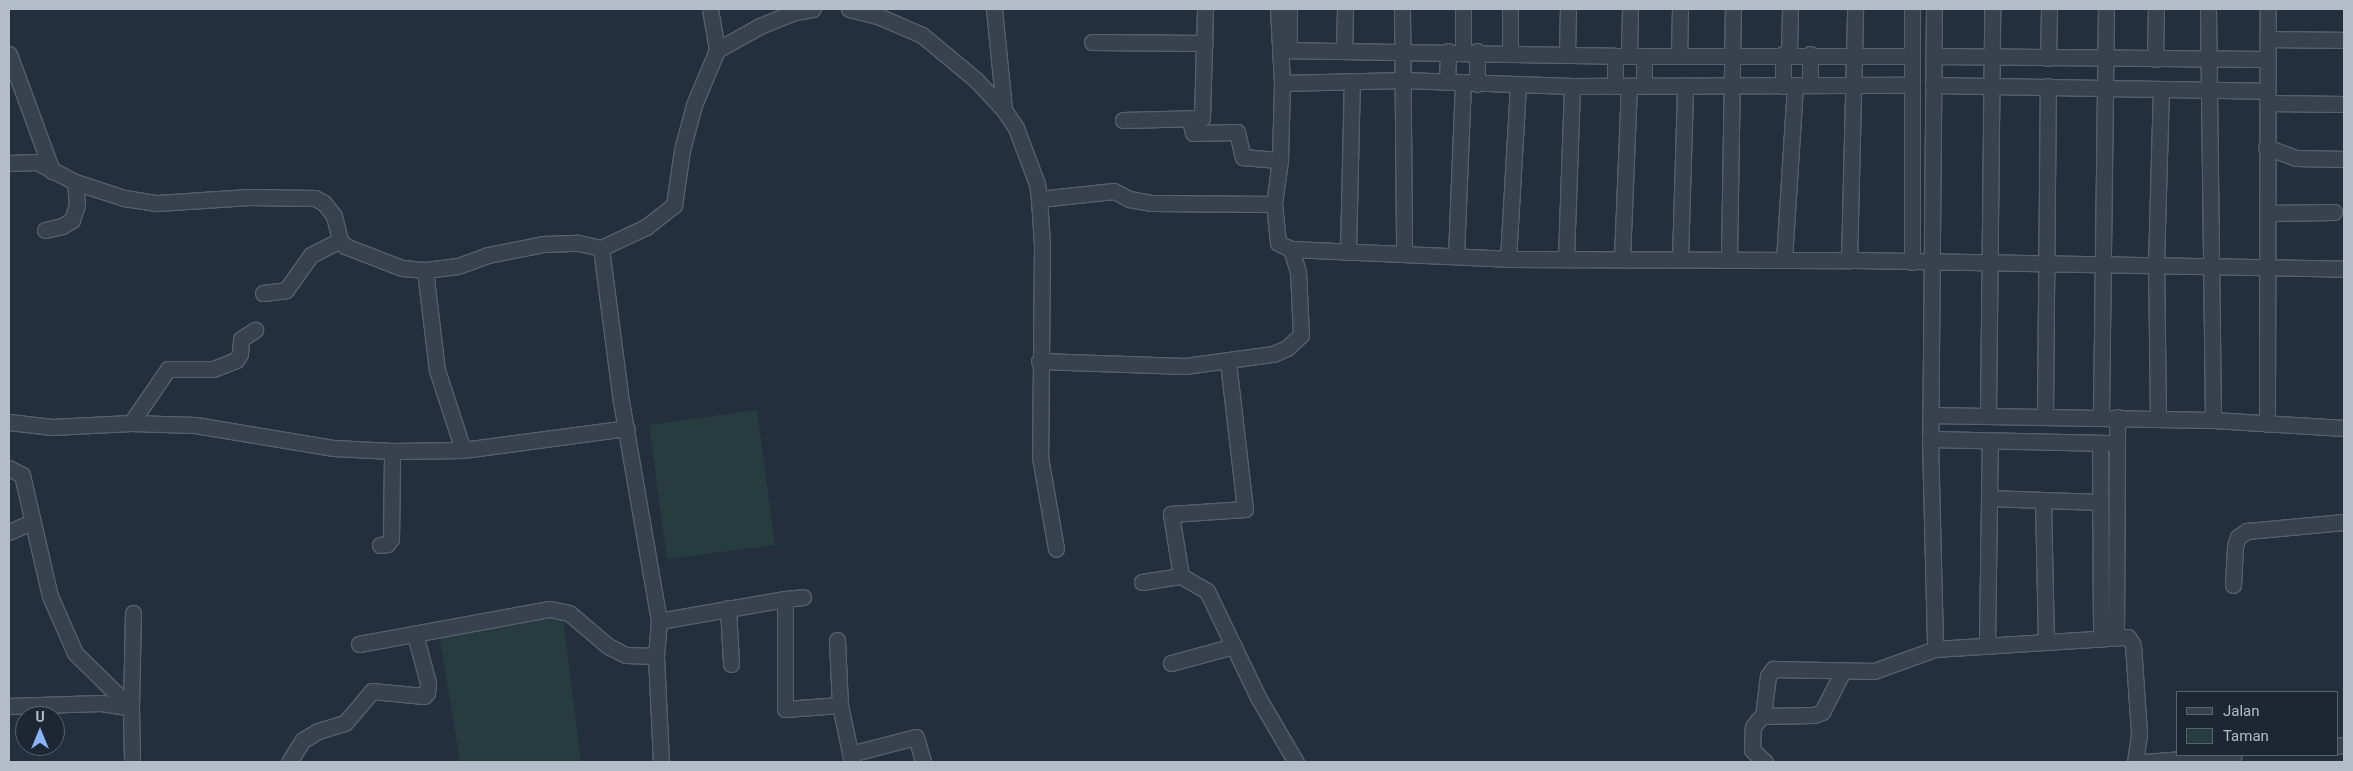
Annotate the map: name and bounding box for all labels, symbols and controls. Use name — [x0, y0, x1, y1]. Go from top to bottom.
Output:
legend — [2176, 691, 2338, 756]
text: Jalan — [2223, 702, 2260, 720]
north arrow — [15, 706, 65, 756]
text: U — [35, 709, 45, 725]
text: Taman — [2223, 727, 2269, 745]

